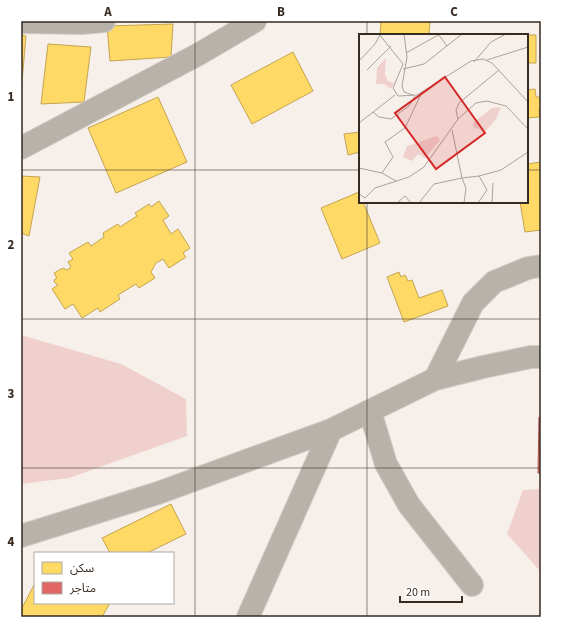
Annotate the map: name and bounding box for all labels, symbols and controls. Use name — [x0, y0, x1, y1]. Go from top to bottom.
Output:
text: A — [103, 3, 112, 21]
text: B — [277, 3, 285, 21]
text: C — [450, 3, 458, 21]
inset map — [359, 34, 528, 203]
text: 1 — [8, 88, 15, 106]
text: 2 — [8, 236, 15, 254]
text: 3 — [8, 385, 15, 403]
text: 4 — [8, 533, 15, 551]
legend — [34, 552, 174, 604]
text: سكن — [70, 560, 94, 577]
scale bar — [400, 578, 462, 604]
text: متاجر — [69, 580, 96, 597]
text: 20 m — [406, 584, 430, 601]

